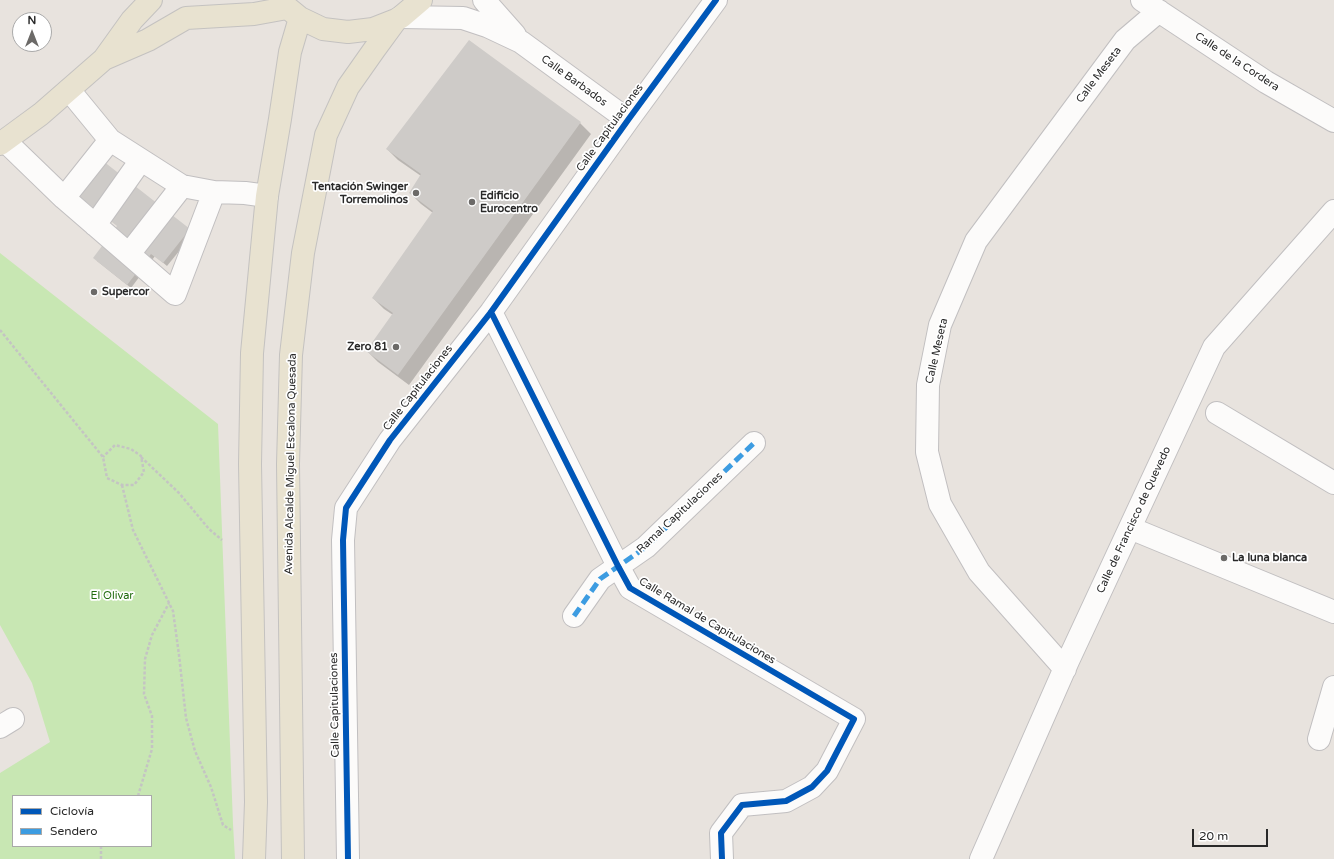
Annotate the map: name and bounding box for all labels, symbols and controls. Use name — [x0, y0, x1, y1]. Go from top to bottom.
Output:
north arrow — [12, 12, 52, 52]
text: N — [28, 14, 36, 27]
street label: Calle de la Cordera — [1192, 30, 1282, 94]
street label: Calle Meseta — [1074, 44, 1124, 106]
street label: Calle Barbados — [538, 53, 610, 109]
street label: Calle Capitulaciones — [574, 82, 646, 174]
place label: Tentación Swinger Torremolinos — [312, 180, 408, 206]
marker: Tentación Swinger Torremolinos — [411, 188, 421, 198]
place label: Edificio Eurocentro — [480, 189, 538, 215]
marker: Edificio Eurocentro — [467, 197, 477, 207]
place label: Supercor — [102, 285, 149, 299]
marker: Supercor — [89, 287, 99, 297]
street label: Calle Meseta — [923, 317, 951, 385]
place label: Zero 81 — [347, 340, 388, 354]
street label: Calle Capitulaciones — [380, 342, 456, 434]
marker: Zero 81 — [391, 342, 401, 352]
street label: Avenida Alcalde Miguel Escalona Quesada — [282, 353, 300, 575]
street label: Calle de Francisco de Quevedo — [1094, 444, 1174, 596]
street label: Ramal Capitulaciones — [634, 470, 726, 556]
place label: La luna blanca — [1232, 551, 1307, 565]
marker: La luna blanca — [1219, 553, 1229, 563]
street label: Calle Ramal de Capitulaciones — [636, 575, 778, 667]
park label: El Olivar — [90, 589, 134, 603]
street label: Calle Capitulaciones — [327, 652, 343, 758]
legend — [12, 795, 152, 847]
text: Ciclovía — [50, 804, 94, 818]
scale bar — [1194, 821, 1270, 847]
text: Sendero — [50, 824, 98, 838]
text: 20 m — [1199, 829, 1228, 843]

